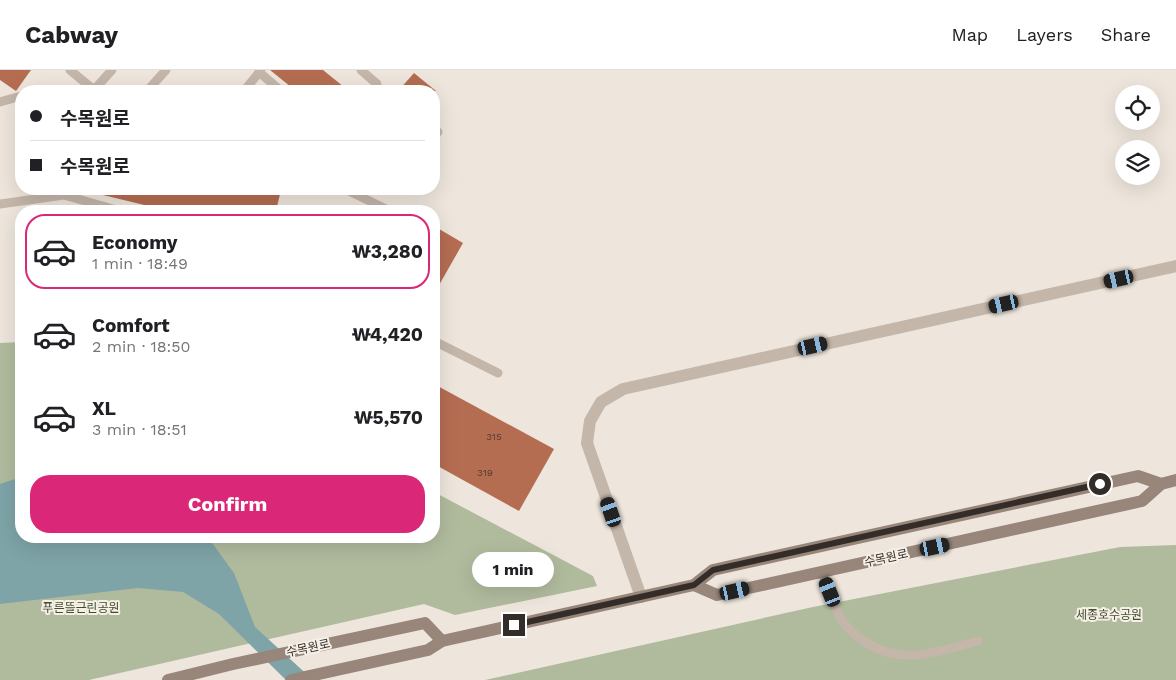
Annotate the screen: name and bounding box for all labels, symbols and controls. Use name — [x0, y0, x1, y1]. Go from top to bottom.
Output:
text: Cabway — [25, 21, 118, 49]
text: Map — [951, 24, 988, 45]
text: Layers — [1016, 24, 1073, 45]
text: Share — [1101, 24, 1151, 45]
map controls — [1115, 85, 1160, 185]
button: locate — [1115, 85, 1160, 130]
text: 수목원로 — [60, 107, 130, 130]
button: layers — [1115, 140, 1160, 185]
text: 수목원로 — [60, 155, 130, 178]
icon: car — [32, 229, 77, 274]
text: Economy — [92, 231, 177, 254]
text: ₩3,280 — [352, 240, 423, 263]
text: 1 min · 18:49 — [92, 254, 188, 273]
car — [1102, 268, 1135, 290]
car — [987, 293, 1020, 315]
icon: car — [32, 312, 77, 357]
text: Comfort — [92, 314, 170, 337]
text: ₩4,420 — [352, 323, 423, 346]
car — [796, 335, 829, 357]
text: 2 min · 18:50 — [92, 337, 191, 356]
icon: car — [32, 395, 77, 440]
text: XL — [92, 397, 116, 420]
text: ₩5,570 — [354, 406, 423, 429]
text: 3 min · 18:51 — [92, 420, 187, 439]
house number: 315 — [486, 431, 502, 442]
house number: 319 — [477, 467, 493, 478]
route start — [1089, 473, 1111, 495]
button: Confirm — [30, 475, 425, 533]
car — [599, 495, 622, 529]
car — [918, 537, 951, 557]
street label: 수목원로 — [863, 547, 909, 569]
callout: 1 min — [473, 552, 555, 588]
text: 1 min — [492, 560, 534, 579]
car — [817, 575, 842, 609]
car — [718, 580, 751, 602]
park label: 푸른뜰근린공원 — [42, 601, 120, 615]
park label: 세종호수공원 — [1076, 608, 1142, 622]
route end — [503, 614, 525, 636]
street label: 수목원로 — [285, 637, 331, 659]

